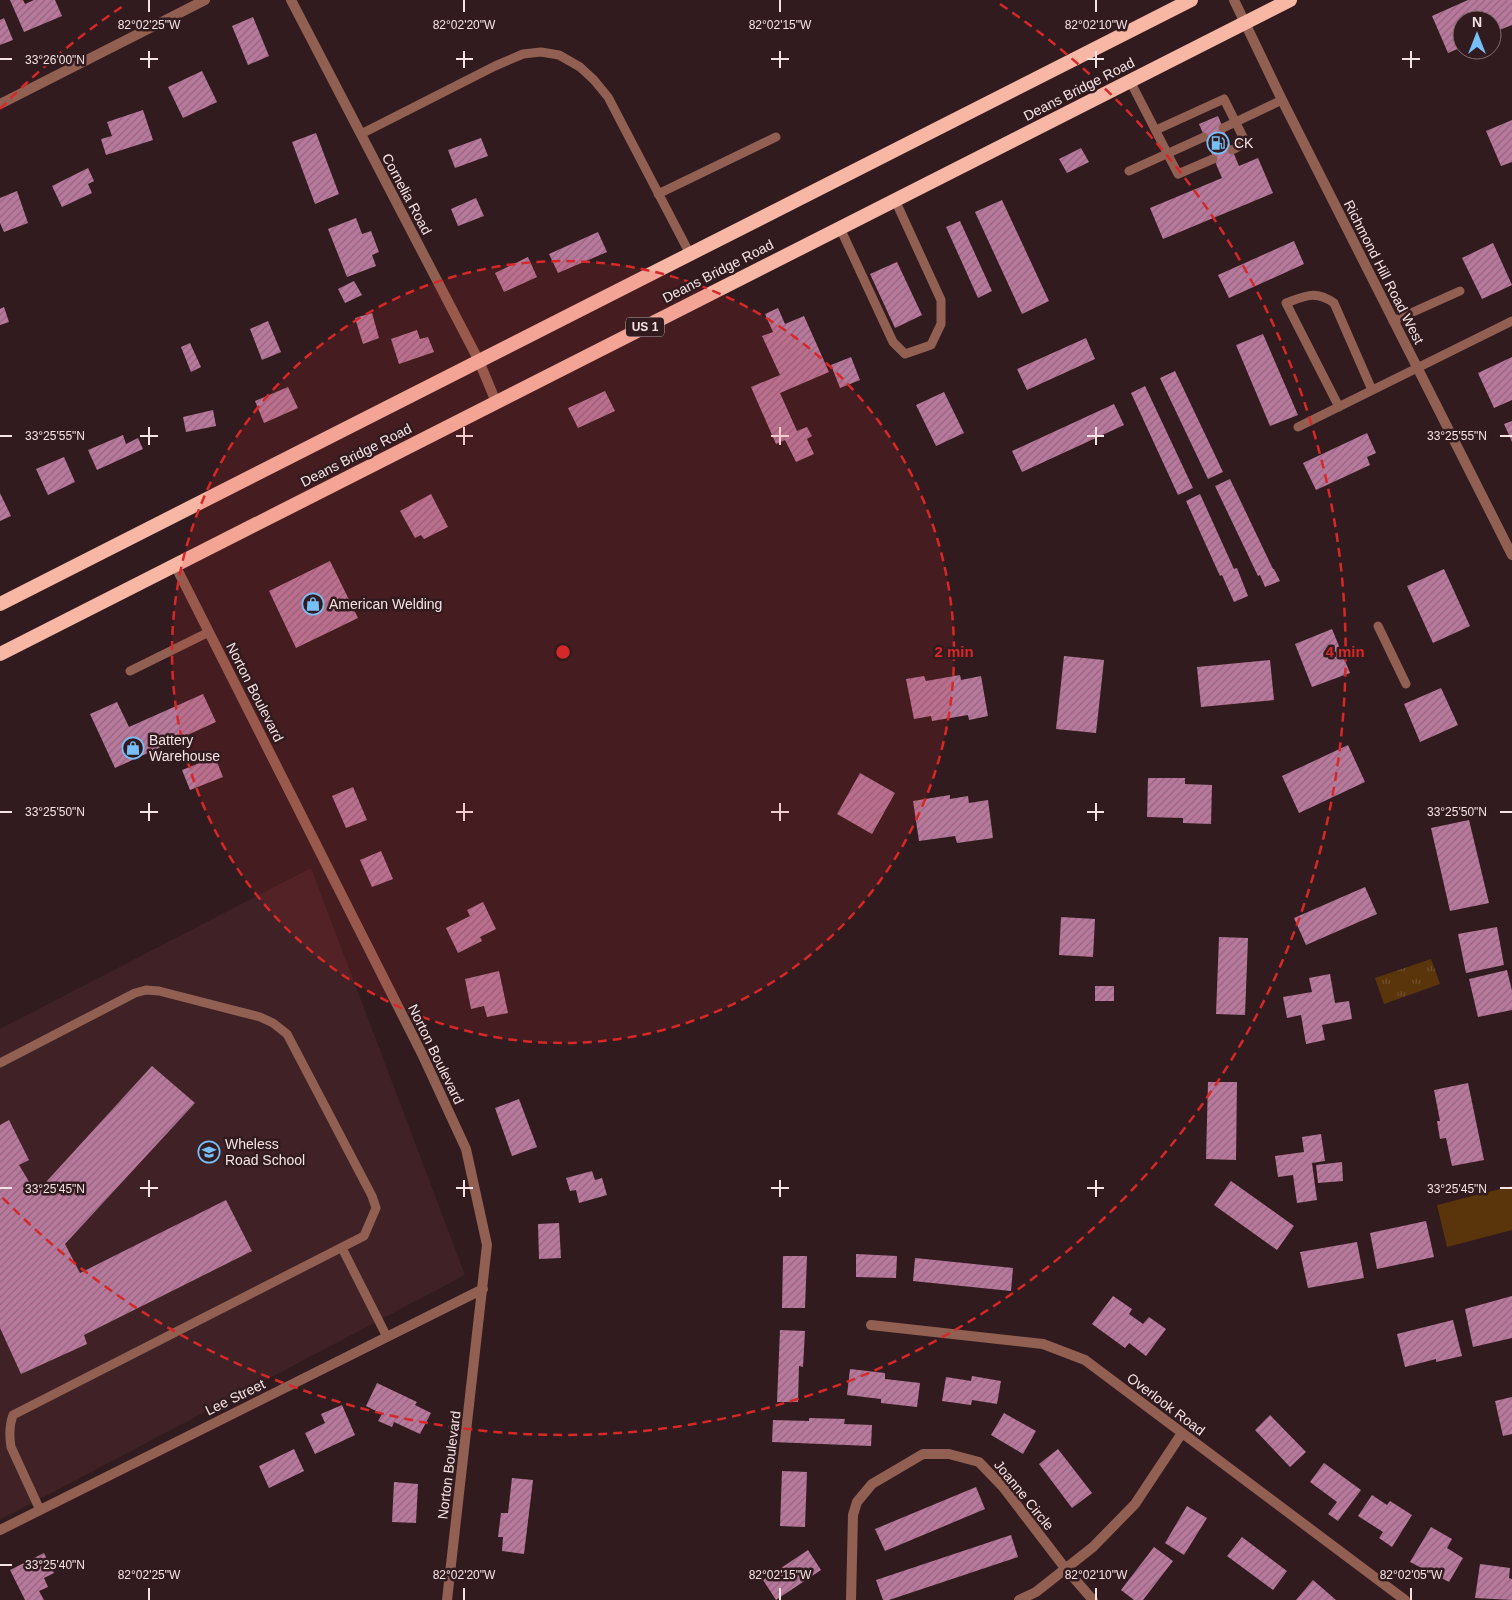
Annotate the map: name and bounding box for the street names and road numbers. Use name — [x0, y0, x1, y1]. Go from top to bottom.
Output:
street label: Deans Bridge Road — [1021, 54, 1137, 124]
street label: Cornelia Road — [379, 151, 435, 237]
street label: Richmond Hill Road West — [1341, 197, 1427, 347]
street label: Deans Bridge Road — [660, 236, 776, 306]
road number: US 1 — [626, 318, 664, 337]
street label: Deans Bridge Road — [298, 420, 414, 490]
street label: Norton Boulevard — [223, 640, 287, 744]
street label: Norton Boulevard — [405, 1002, 467, 1106]
street label: Overlook Road — [1124, 1370, 1208, 1438]
street label: Lee Street — [202, 1376, 268, 1418]
street label: Norton Boulevard — [434, 1410, 464, 1520]
street label: Joanne Circle — [991, 1457, 1057, 1533]

